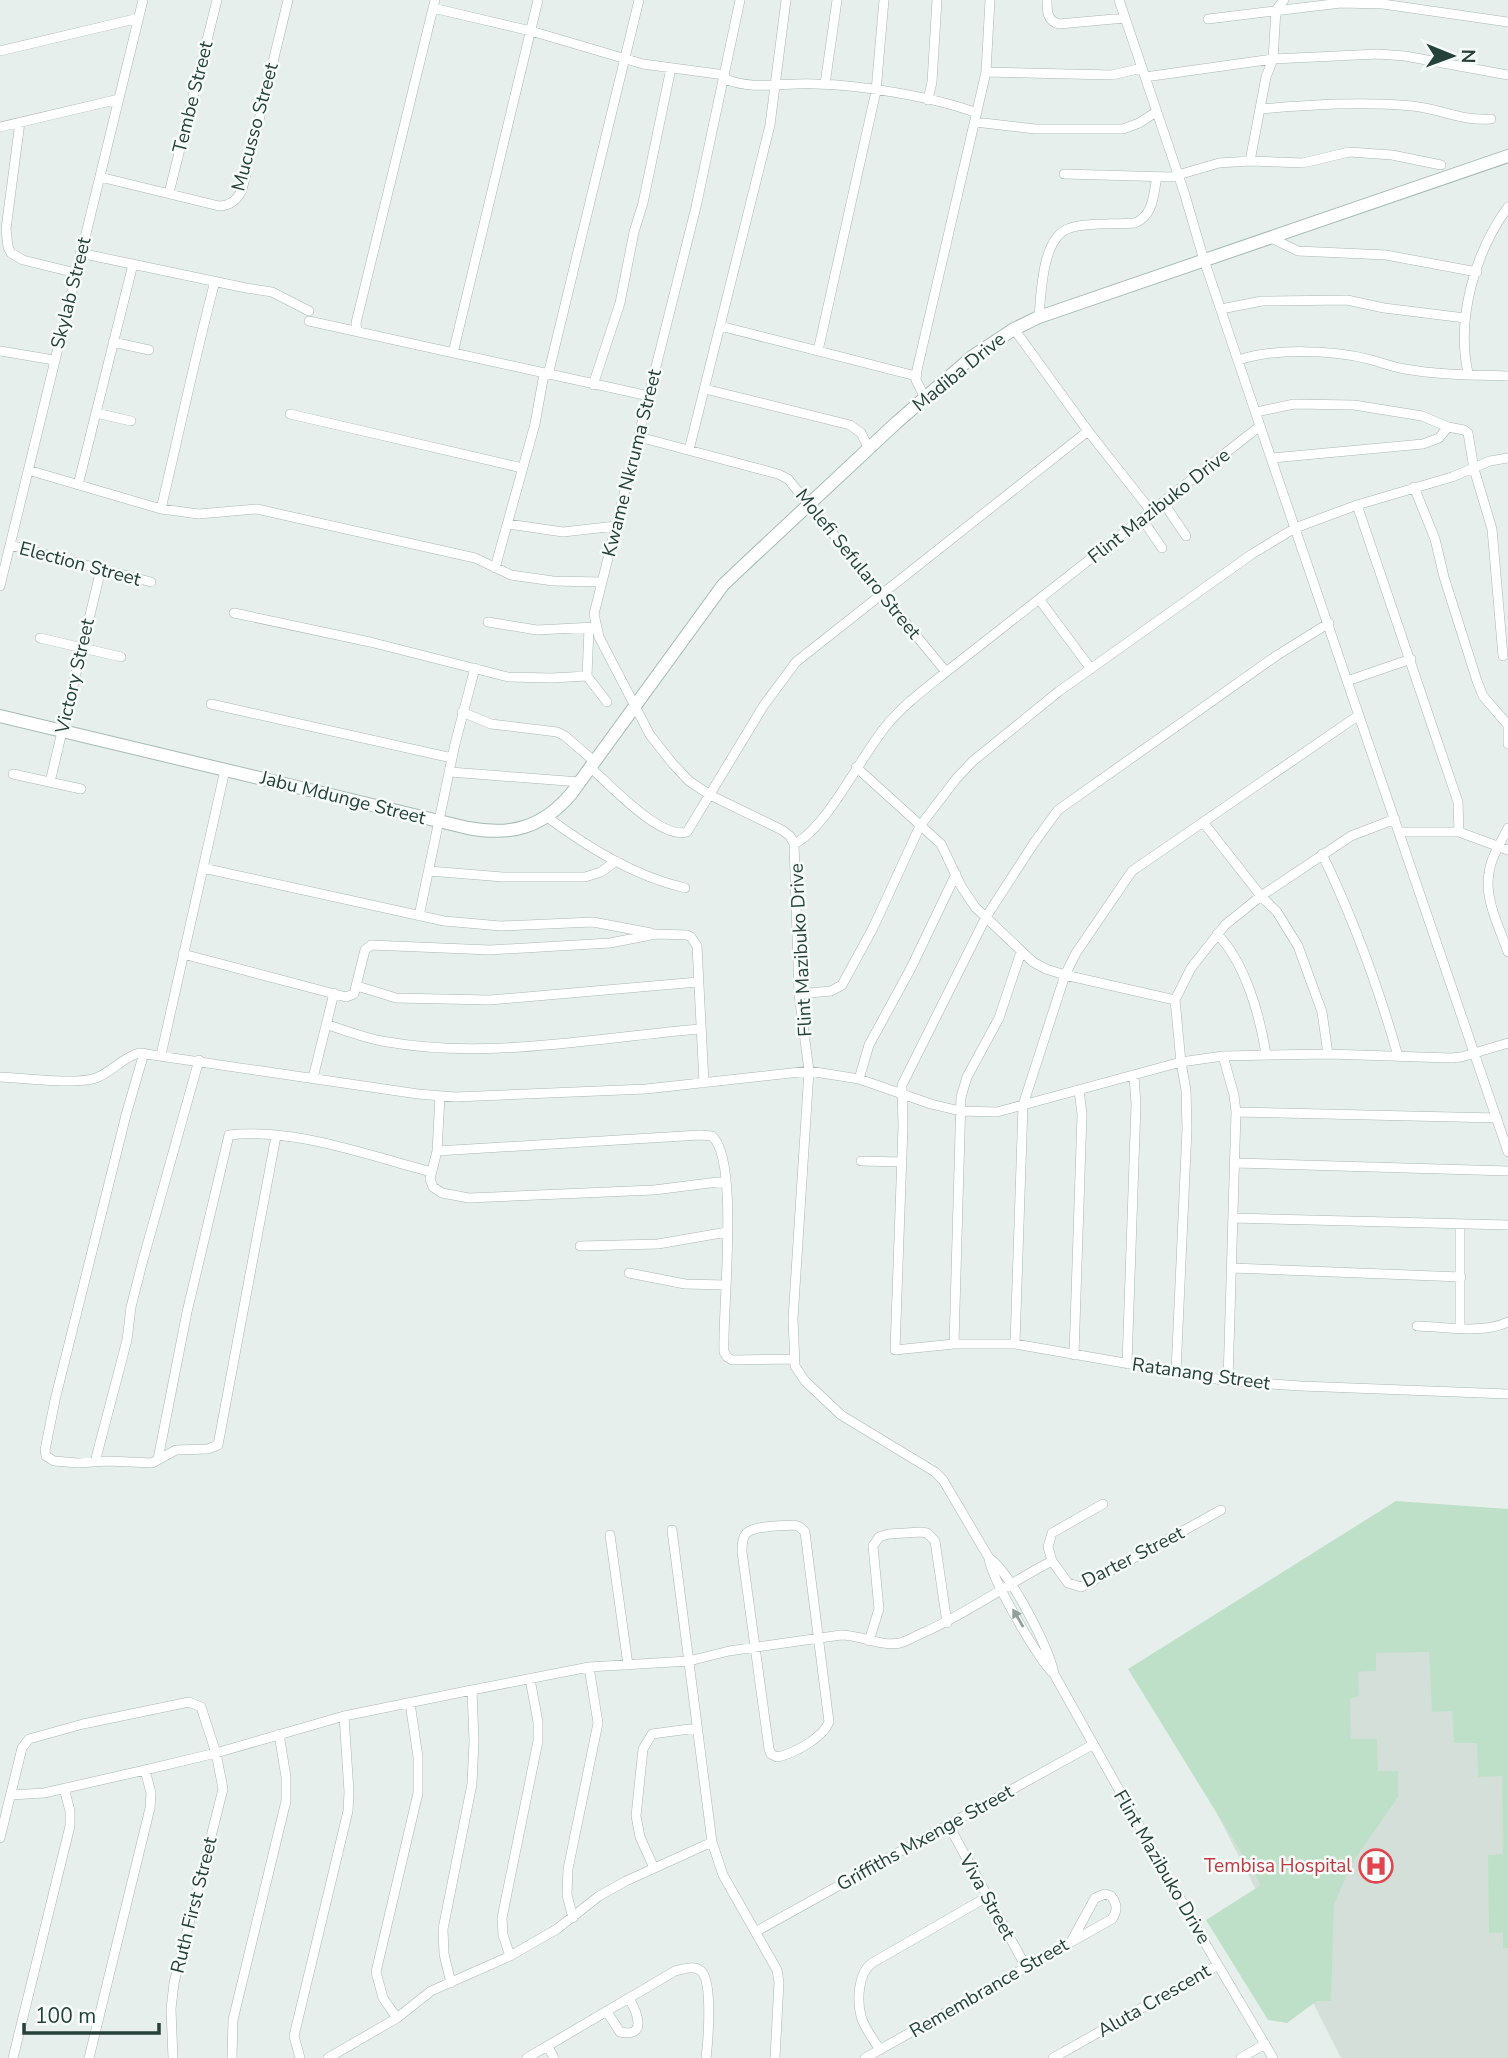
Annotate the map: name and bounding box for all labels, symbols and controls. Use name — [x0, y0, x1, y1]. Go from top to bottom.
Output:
north arrow — [1417, 21, 1487, 91]
street label: Tembe Street — [167, 38, 220, 156]
text: N — [1455, 49, 1481, 64]
street label: Mucusso Street — [225, 60, 285, 194]
street label: Skylab Street — [45, 234, 98, 352]
street label: Madiba Drive — [907, 326, 1011, 418]
street label: Kwame Nkruma Street — [596, 366, 668, 560]
street label: Flint Mazibuko Drive — [1083, 442, 1235, 570]
street label: Molefi Sefularo Street — [789, 483, 927, 645]
street label: Election Street — [16, 535, 144, 593]
street label: Victory Street — [49, 616, 101, 737]
street label: Jabu Mdunge Street — [257, 765, 429, 831]
street label: Flint Mazibuko Drive — [783, 863, 819, 1037]
street label: Ratanang Street — [1130, 1351, 1272, 1397]
street label: Darter Street — [1077, 1520, 1189, 1594]
one-way arrow — [1012, 1608, 1024, 1627]
street label: Griffiths Mxenge Street — [832, 1778, 1018, 1897]
street label: Flint Mazibuko Drive — [1107, 1785, 1217, 1949]
street label: Ruth First Street — [164, 1834, 224, 1976]
hospital icon: Tembisa Hospital — [1357, 1847, 1395, 1885]
street label: Viva Street — [952, 1849, 1021, 1945]
place label: Tembisa Hospital — [1204, 1853, 1352, 1879]
street label: Remembrance Street — [905, 1932, 1073, 2044]
street label: Aluta Crescent — [1093, 1958, 1216, 2044]
scale bar — [24, 1992, 159, 2036]
text: 100 m — [35, 2002, 96, 2030]

